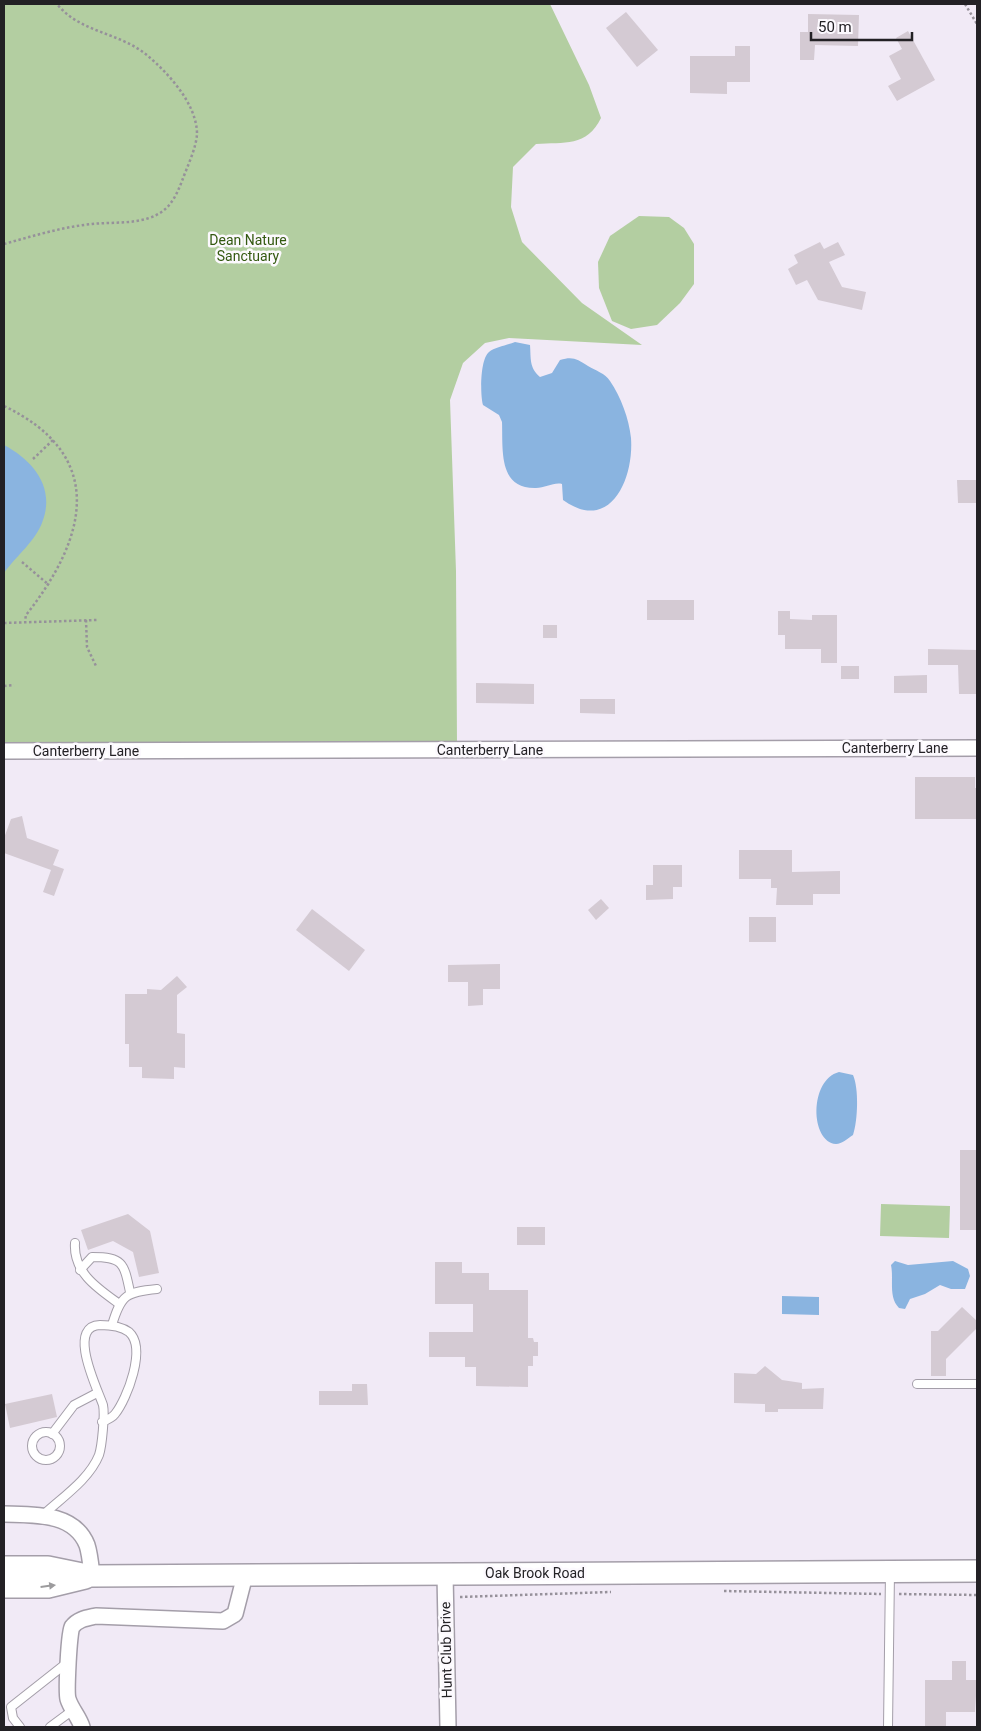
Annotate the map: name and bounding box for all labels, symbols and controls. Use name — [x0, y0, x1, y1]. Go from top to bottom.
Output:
scale bar — [811, 10, 912, 42]
text: 50 m — [818, 18, 852, 36]
park label: Dean Nature Sanctuary — [209, 232, 287, 264]
street label: Canterberry Lane — [842, 740, 948, 756]
street label: Canterberry Lane — [437, 742, 543, 758]
street label: Canterberry Lane — [33, 743, 139, 759]
street label: Oak Brook Road — [485, 1565, 585, 1581]
one-way arrow — [41, 1582, 57, 1590]
street label: Hunt Club Drive — [437, 1602, 455, 1698]

